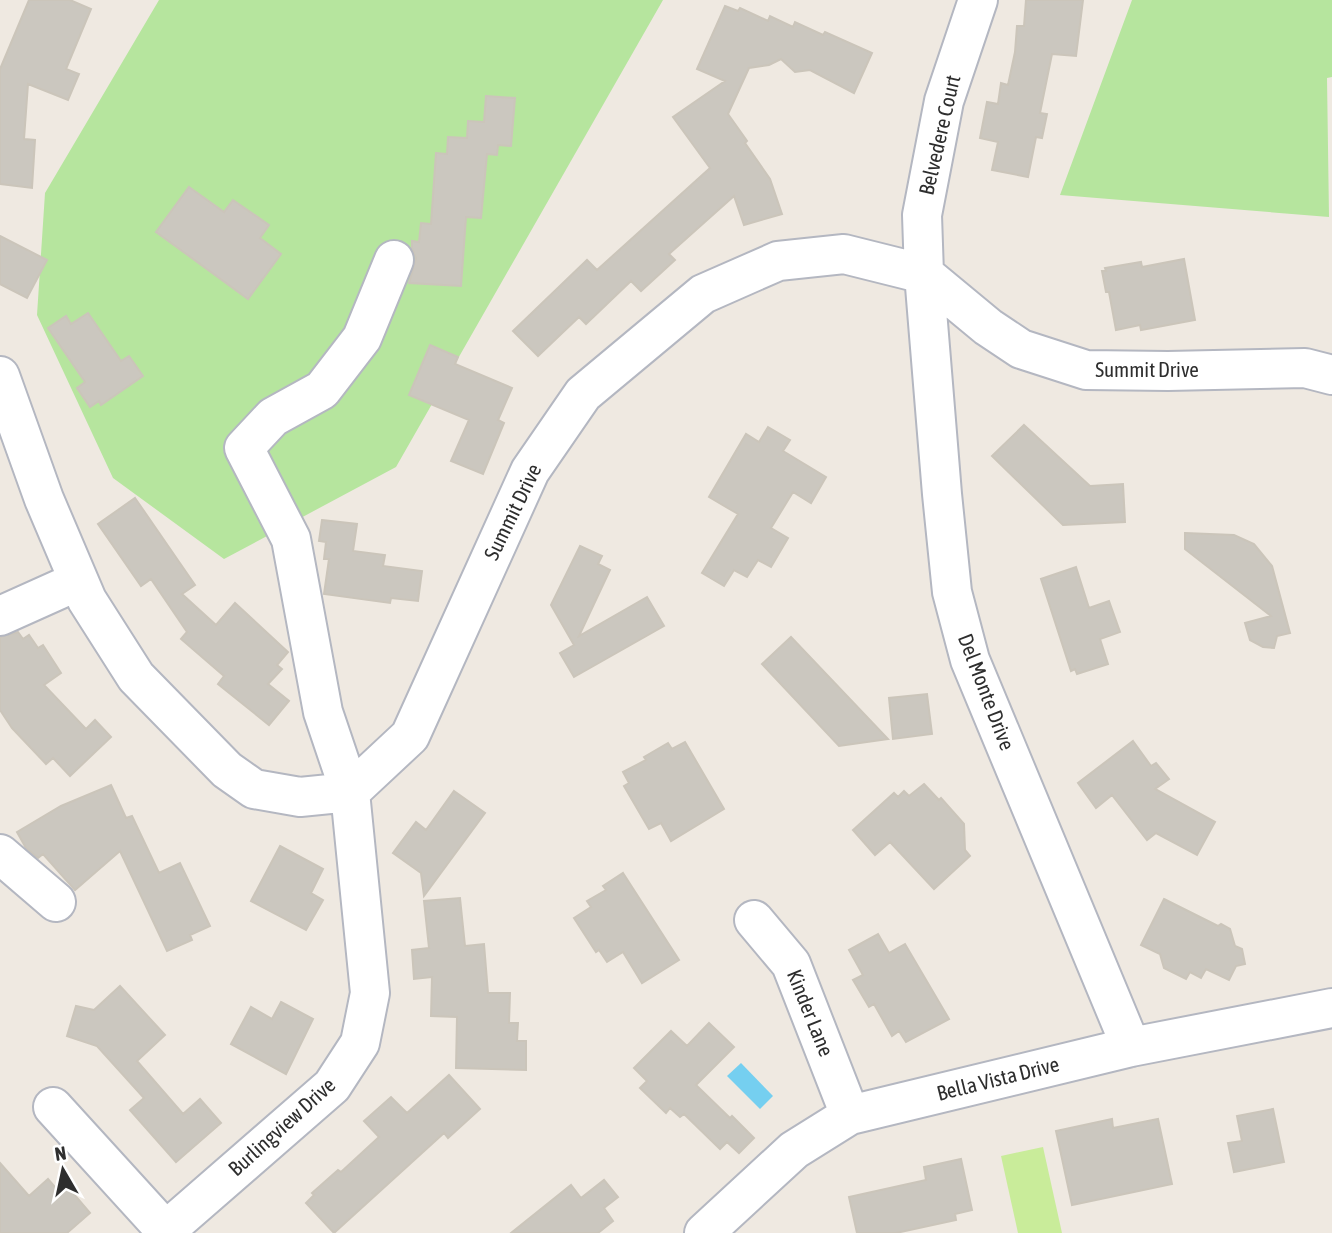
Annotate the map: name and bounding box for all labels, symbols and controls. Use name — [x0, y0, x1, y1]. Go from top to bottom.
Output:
street label: Belvedere Court — [914, 72, 964, 197]
street label: Summit Drive — [1095, 357, 1199, 381]
street label: Summit Drive — [479, 460, 546, 563]
street label: Del Monte Drive — [954, 630, 1020, 753]
street label: Kinder Lane — [783, 966, 839, 1060]
street label: Bella Vista Drive — [934, 1051, 1061, 1105]
street label: Burlingview Drive — [223, 1072, 339, 1180]
north arrow — [28, 1135, 98, 1205]
text: N — [53, 1141, 68, 1165]

